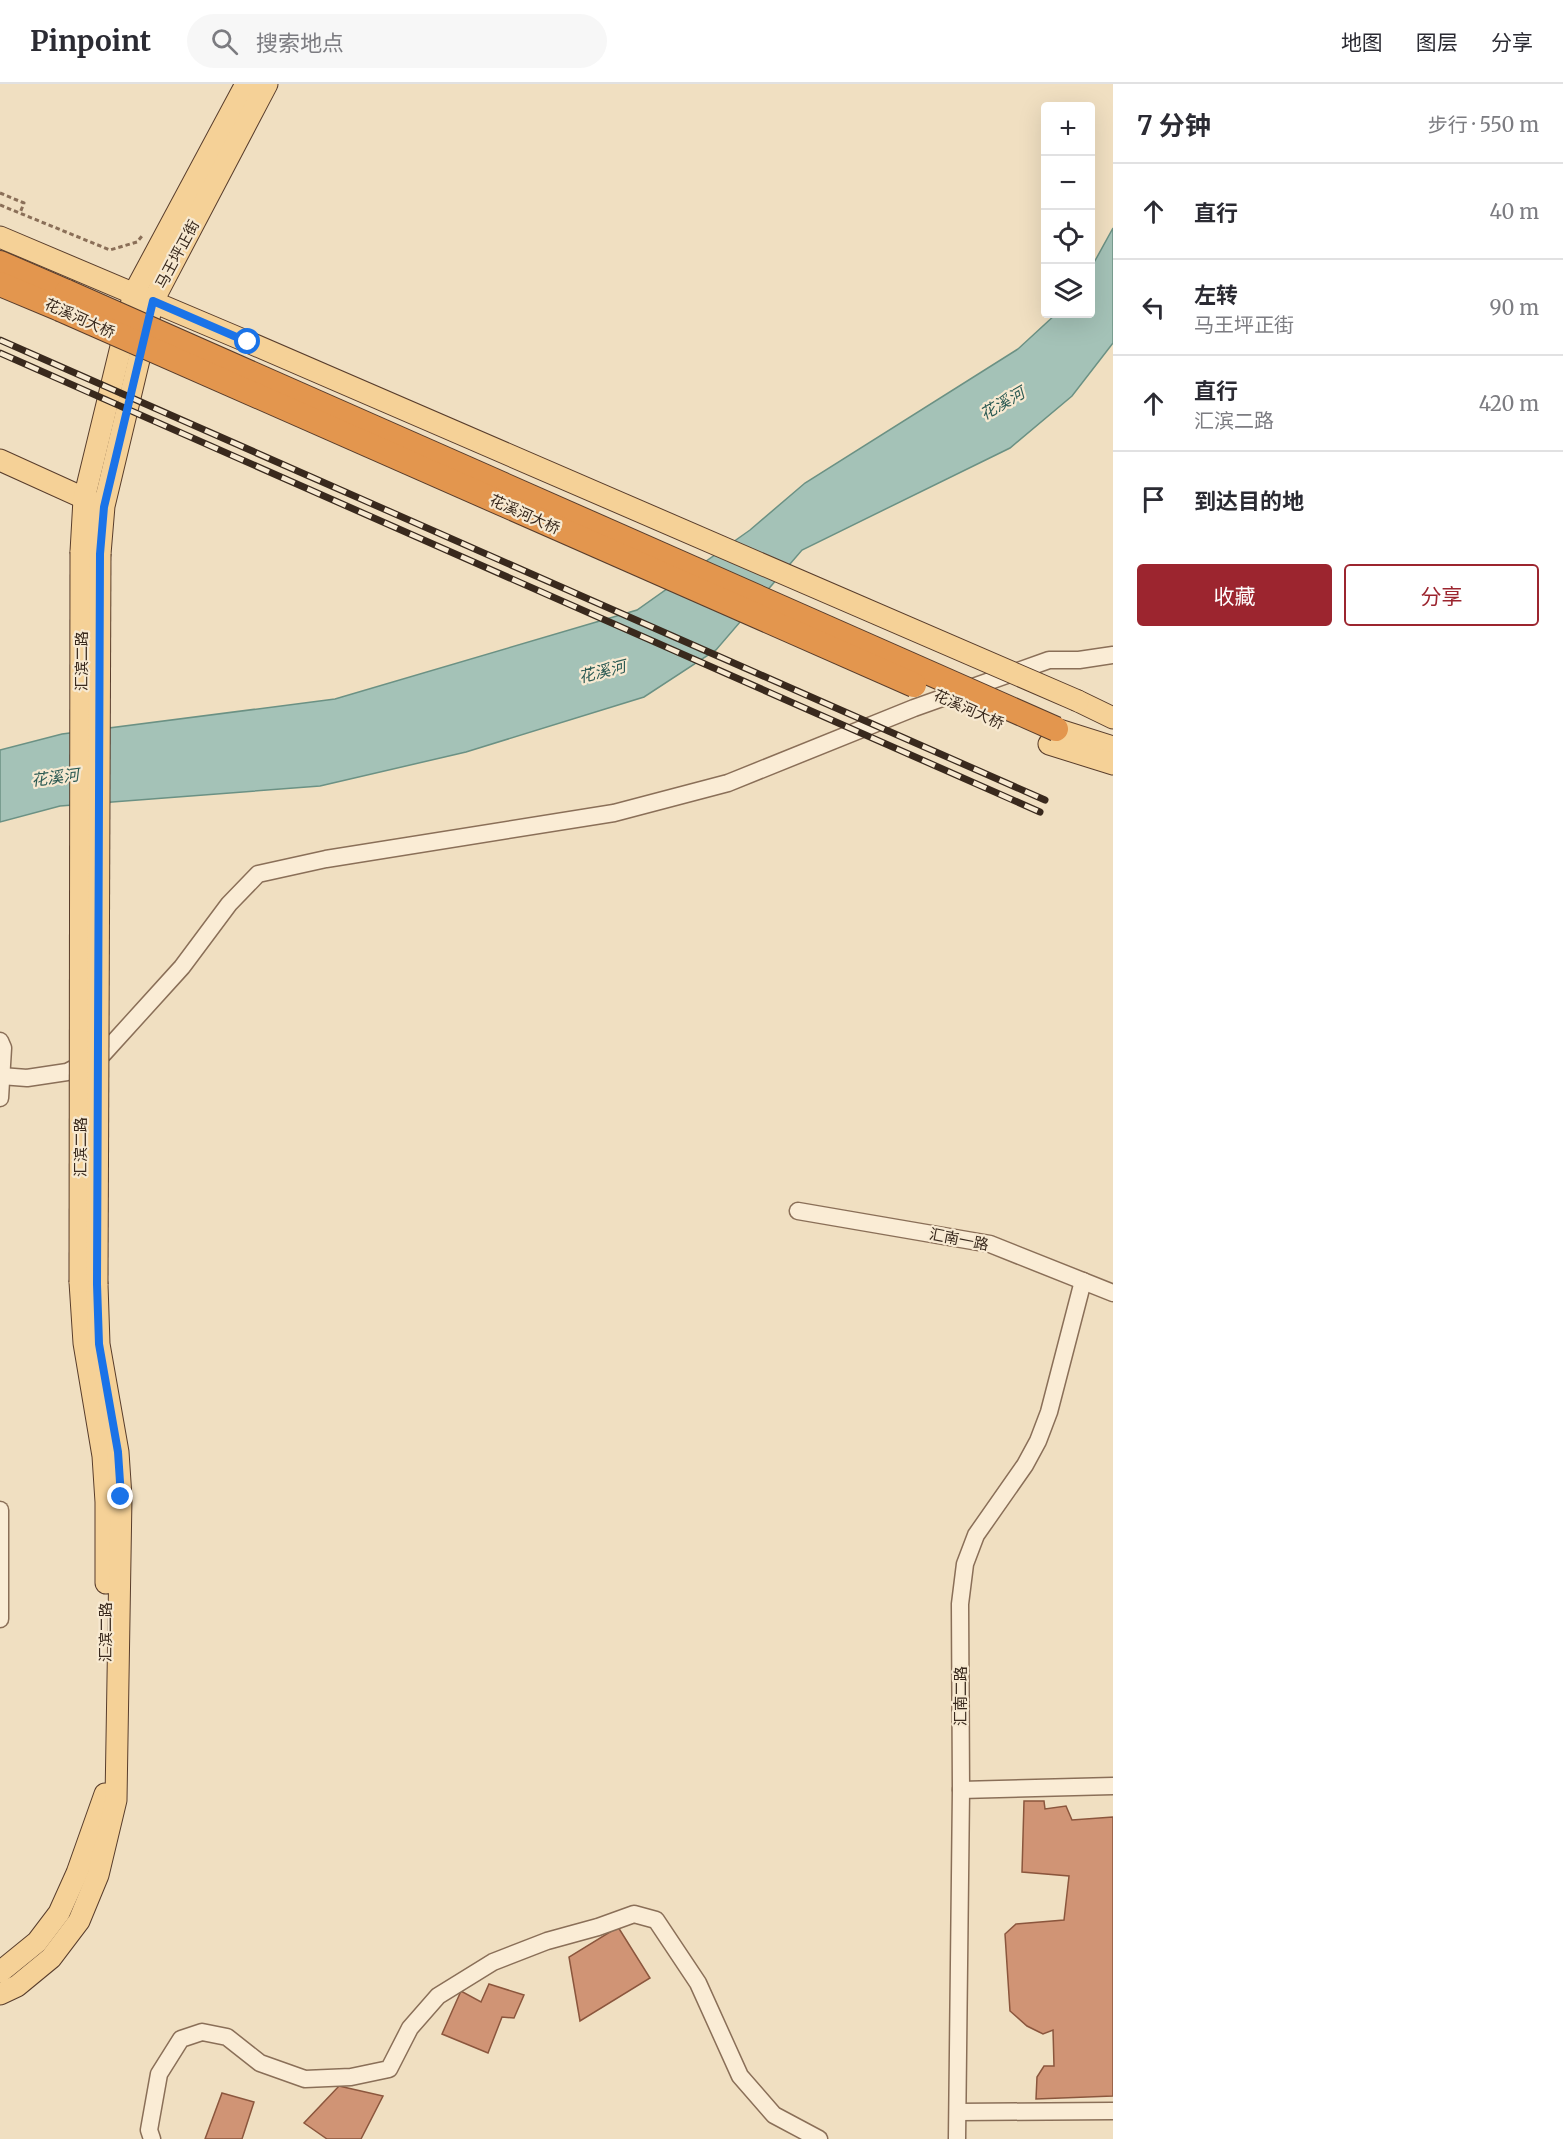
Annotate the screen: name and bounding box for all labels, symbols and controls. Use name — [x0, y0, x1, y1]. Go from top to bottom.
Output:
search box — [187, 14, 607, 68]
text: Pinpoint — [30, 23, 151, 59]
icon: search — [208, 25, 241, 58]
text: 搜索地点 — [256, 29, 344, 57]
text: 地图 — [1341, 29, 1383, 56]
text: 图层 — [1416, 29, 1458, 56]
text: 分享 — [1491, 29, 1533, 56]
map controls — [1041, 102, 1095, 318]
button: + — [1041, 102, 1095, 156]
text: 7 分钟 — [1137, 109, 1211, 142]
text: 步行 · 550 m — [1428, 112, 1539, 137]
button: − — [1041, 156, 1095, 210]
icon: ahead — [1137, 195, 1170, 228]
text: 直行 — [1194, 199, 1238, 227]
text: 40 m — [1489, 199, 1539, 224]
button: locate — [1041, 210, 1095, 264]
street label: 马王坪正街 — [151, 216, 203, 292]
button: layers — [1041, 264, 1095, 318]
text: 左转 — [1194, 281, 1238, 309]
icon: left — [1137, 291, 1170, 324]
street label: 花溪河大桥 — [42, 294, 118, 342]
text: 90 m — [1489, 295, 1539, 320]
text: 马王坪正街 — [1194, 312, 1294, 337]
route start — [234, 328, 260, 354]
text: 直行 — [1194, 377, 1238, 405]
water label: 花溪河 — [976, 381, 1030, 424]
icon: ahead — [1137, 387, 1170, 420]
text: 420 m — [1479, 391, 1539, 416]
text: 汇滨二路 — [1194, 408, 1274, 433]
icon: arrive — [1137, 483, 1170, 516]
text: 到达目的地 — [1194, 487, 1304, 515]
street label: 花溪河大桥 — [487, 490, 563, 538]
button: 收藏 — [1137, 564, 1332, 626]
button: 分享 — [1344, 564, 1539, 626]
street label: 汇滨二路 — [72, 631, 91, 691]
water label: 花溪河 — [576, 655, 631, 687]
street label: 花溪河大桥 — [931, 685, 1007, 733]
water label: 花溪河 — [30, 764, 83, 790]
street label: 汇滨二路 — [71, 1117, 90, 1177]
street label: 汇南一路 — [928, 1224, 990, 1254]
route end — [107, 1483, 133, 1509]
street label: 汇滨二路 — [96, 1602, 115, 1662]
street label: 汇南二路 — [951, 1666, 970, 1726]

